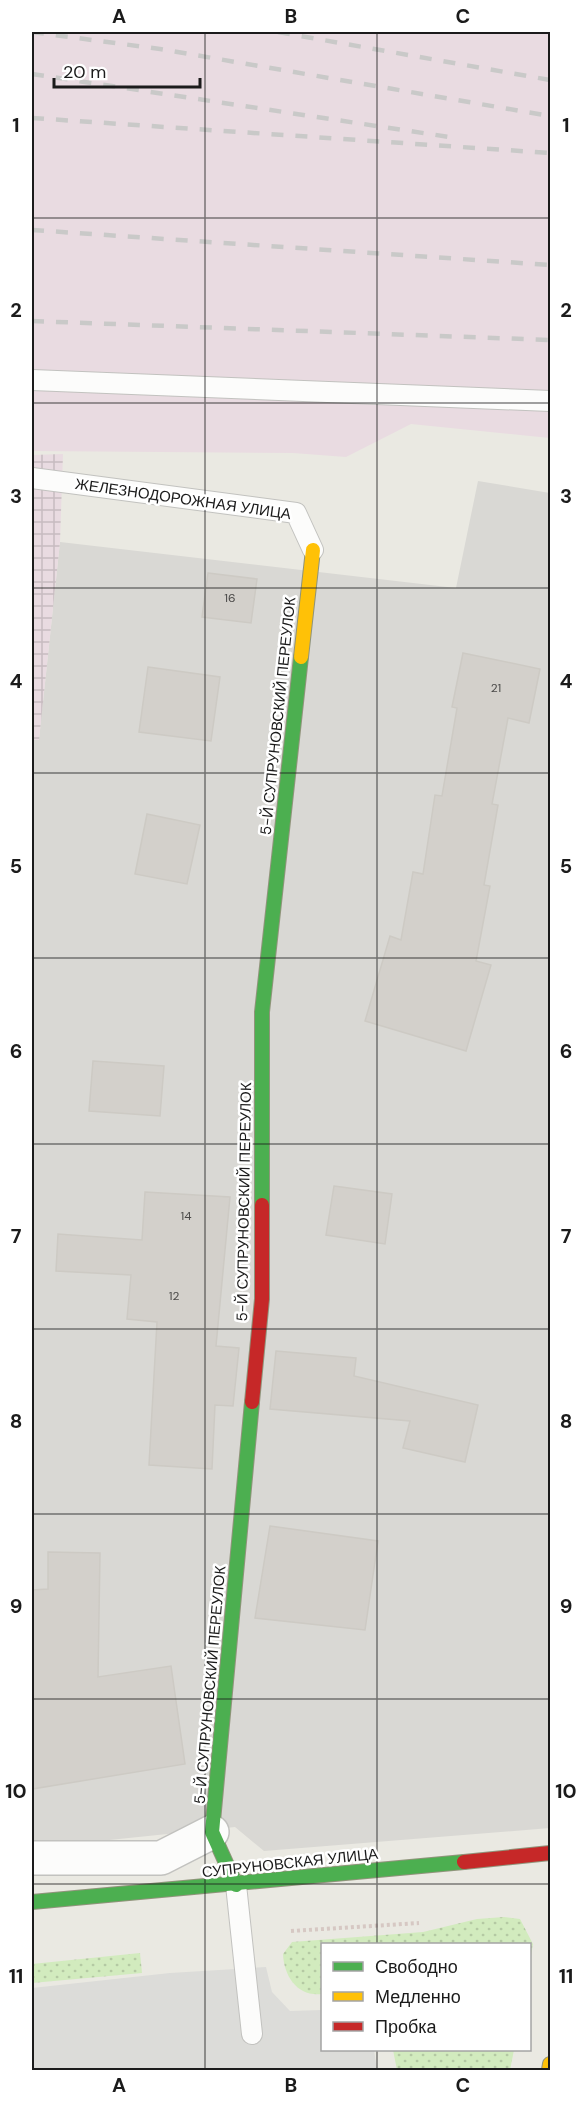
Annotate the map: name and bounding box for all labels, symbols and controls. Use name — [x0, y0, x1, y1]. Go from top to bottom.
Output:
text: A — [112, 3, 126, 29]
text: B — [285, 3, 297, 29]
text: C — [456, 3, 470, 29]
scale bar — [54, 51, 200, 89]
text: 20 m — [63, 60, 106, 84]
text: 1 — [12, 112, 20, 138]
text: 1 — [562, 112, 570, 138]
text: 2 — [10, 297, 22, 323]
text: 2 — [560, 297, 572, 323]
street label: ЖЕЛЕЗНОДОРОЖНАЯ УЛИЦА — [74, 474, 292, 524]
text: 3 — [10, 483, 22, 509]
text: 3 — [560, 483, 572, 509]
house number: 16 — [224, 590, 236, 606]
street label: 5-Й СУПРУНОВСКИЙ ПЕРЕУЛОК — [256, 596, 300, 836]
text: 4 — [10, 668, 23, 694]
text: 4 — [560, 668, 573, 694]
house number: 21 — [491, 680, 501, 696]
text: 5 — [10, 853, 22, 879]
text: 5 — [560, 853, 572, 879]
text: 6 — [10, 1038, 22, 1064]
text: 6 — [560, 1038, 572, 1064]
street label: 5-Й СУПРУНОВСКИЙ ПЕРЕУЛОК — [232, 1082, 256, 1322]
house number: 14 — [180, 1208, 192, 1224]
text: 7 — [11, 1223, 22, 1249]
text: 7 — [561, 1223, 572, 1249]
house number: 12 — [169, 1288, 179, 1304]
text: 8 — [10, 1408, 22, 1434]
text: 8 — [560, 1408, 572, 1434]
street label: 5-Й СУПРУНОВСКИЙ ПЕРЕУЛОК — [190, 1565, 230, 1805]
text: 9 — [10, 1593, 22, 1619]
text: 9 — [560, 1593, 572, 1619]
text: 10 — [5, 1778, 27, 1804]
text: 10 — [555, 1778, 577, 1804]
street label: СУПРУНОВСКАЯ УЛИЦА — [201, 1844, 379, 1882]
legend — [321, 1943, 531, 2051]
text: Свободно — [375, 1955, 458, 1979]
text: 11 — [9, 1963, 23, 1989]
text: 11 — [559, 1963, 573, 1989]
text: Медленно — [375, 1985, 461, 2009]
text: Пробка — [375, 2015, 438, 2039]
text: A — [112, 2072, 126, 2098]
text: B — [285, 2072, 297, 2098]
text: C — [456, 2072, 470, 2098]

